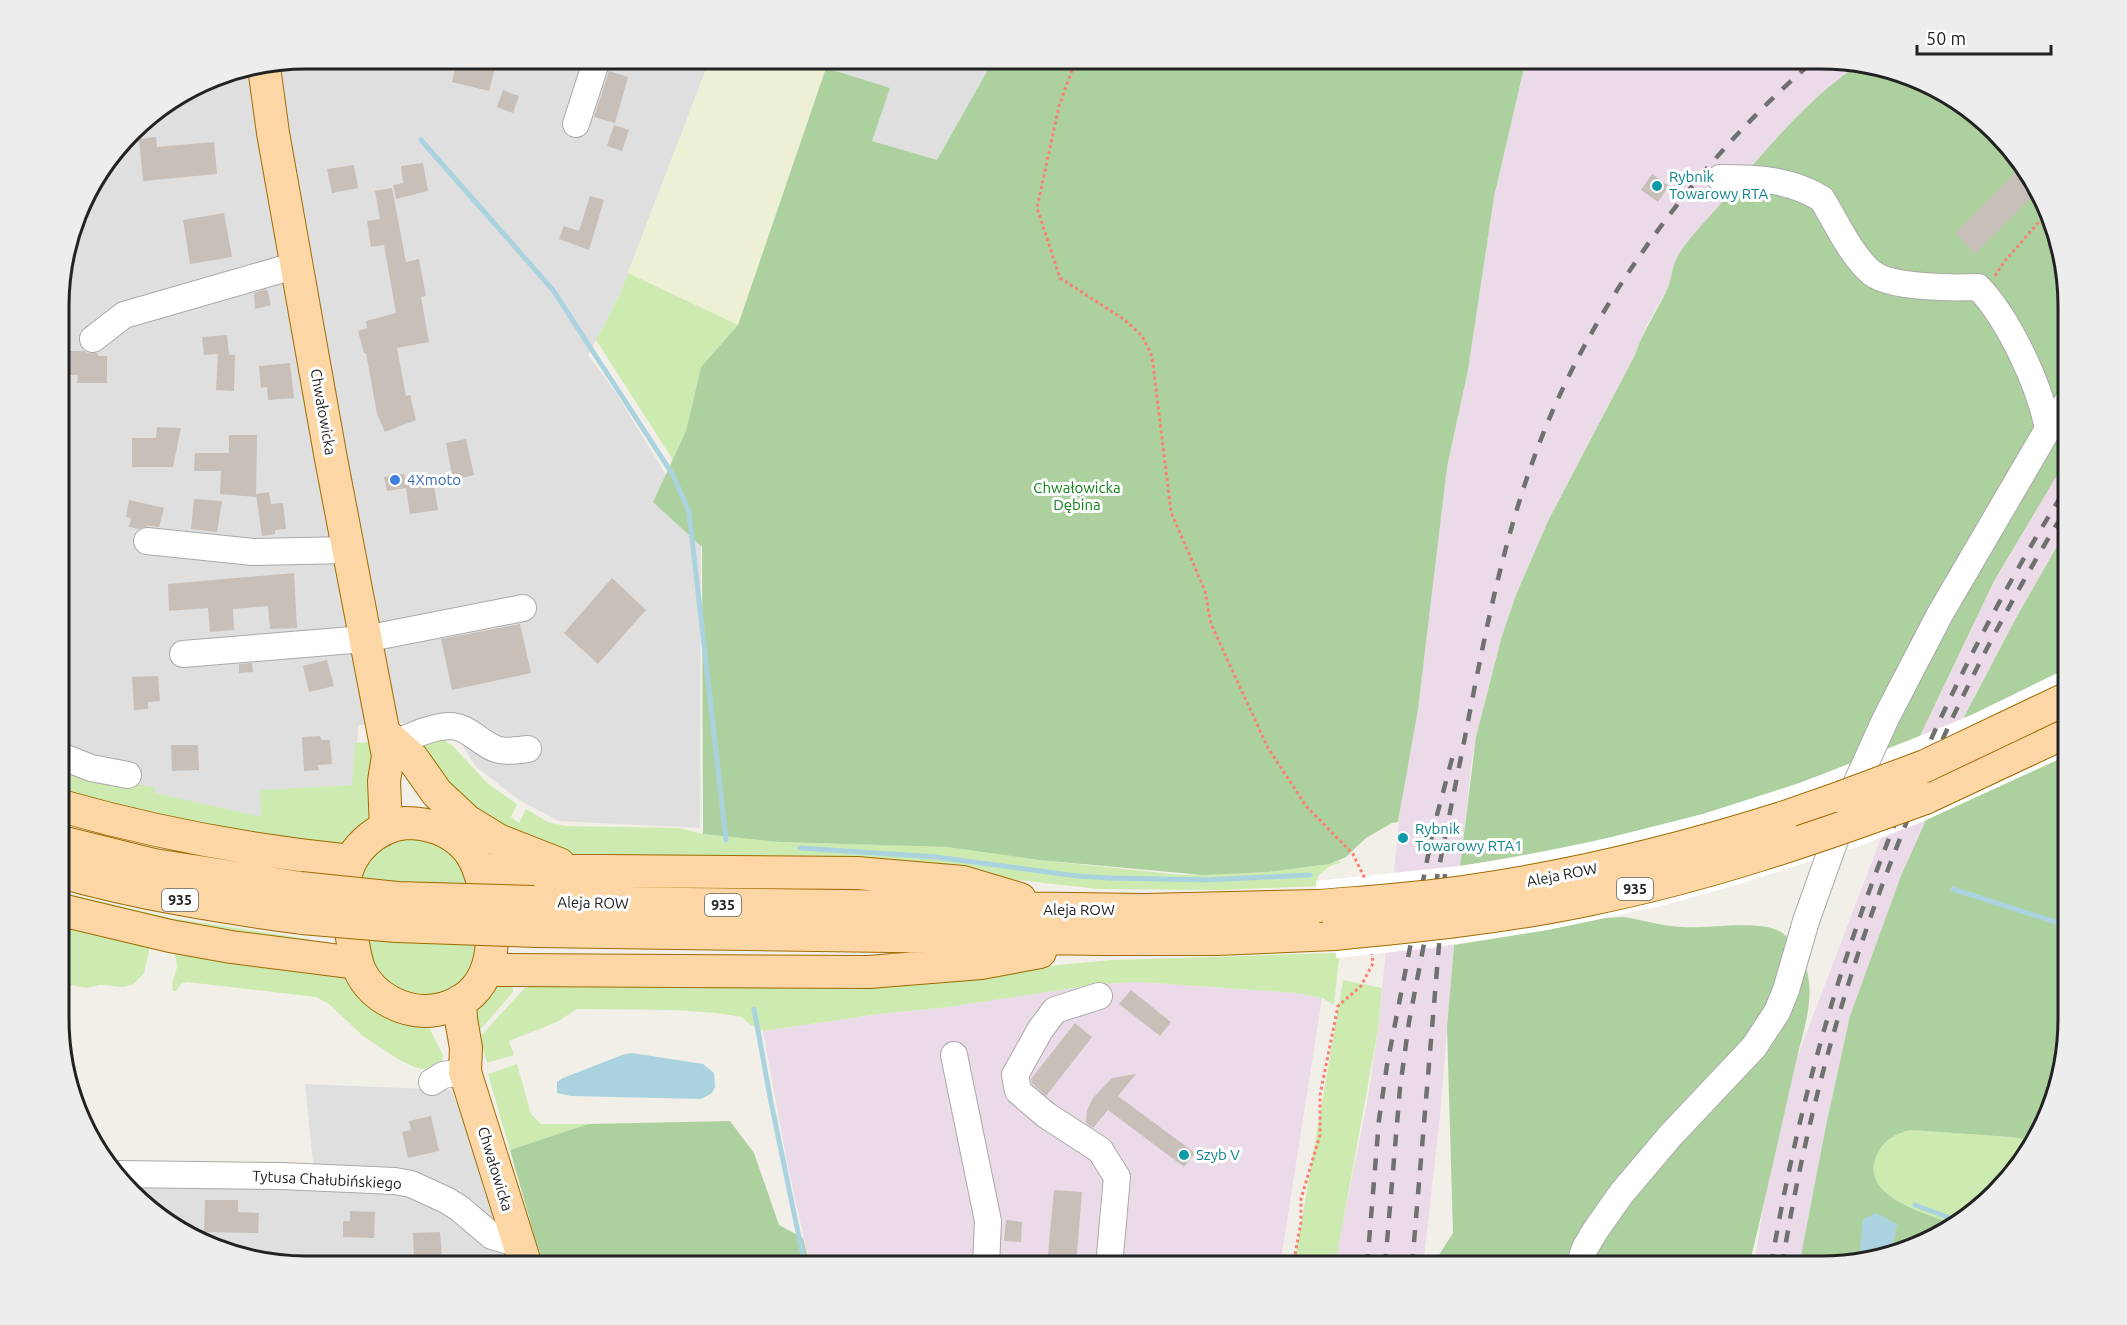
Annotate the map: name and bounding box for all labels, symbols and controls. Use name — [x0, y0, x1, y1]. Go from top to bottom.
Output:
scale bar — [1917, 18, 2050, 56]
text: 50 m — [1926, 28, 1966, 48]
place label: Rybnik Towarowy RTA — [1669, 168, 1769, 202]
marker: Rybnik Towarowy RTA — [1650, 179, 1664, 193]
street label: Chwałowicka — [308, 367, 339, 456]
place label: 4Xmoto — [407, 471, 461, 488]
marker: 4Xmoto — [388, 473, 402, 487]
park label: Chwałowicka Dębina — [1033, 479, 1121, 513]
place label: Rybnik Towarowy RTA1 — [1415, 820, 1523, 854]
marker: Rybnik Towarowy RTA1 — [1396, 831, 1410, 845]
street label: Aleja ROW — [1525, 859, 1599, 890]
road number: 935 — [1617, 878, 1653, 900]
road number: 935 — [162, 889, 198, 911]
street label: Aleja ROW — [557, 893, 629, 912]
road number: 935 — [705, 894, 741, 916]
street label: Aleja ROW — [1043, 901, 1115, 918]
street label: Chwałowicka — [475, 1125, 516, 1213]
place label: Szyb V — [1196, 1146, 1240, 1163]
marker: Szyb V — [1177, 1148, 1191, 1162]
street label: Tytusa Chałubińskiego — [252, 1167, 402, 1192]

